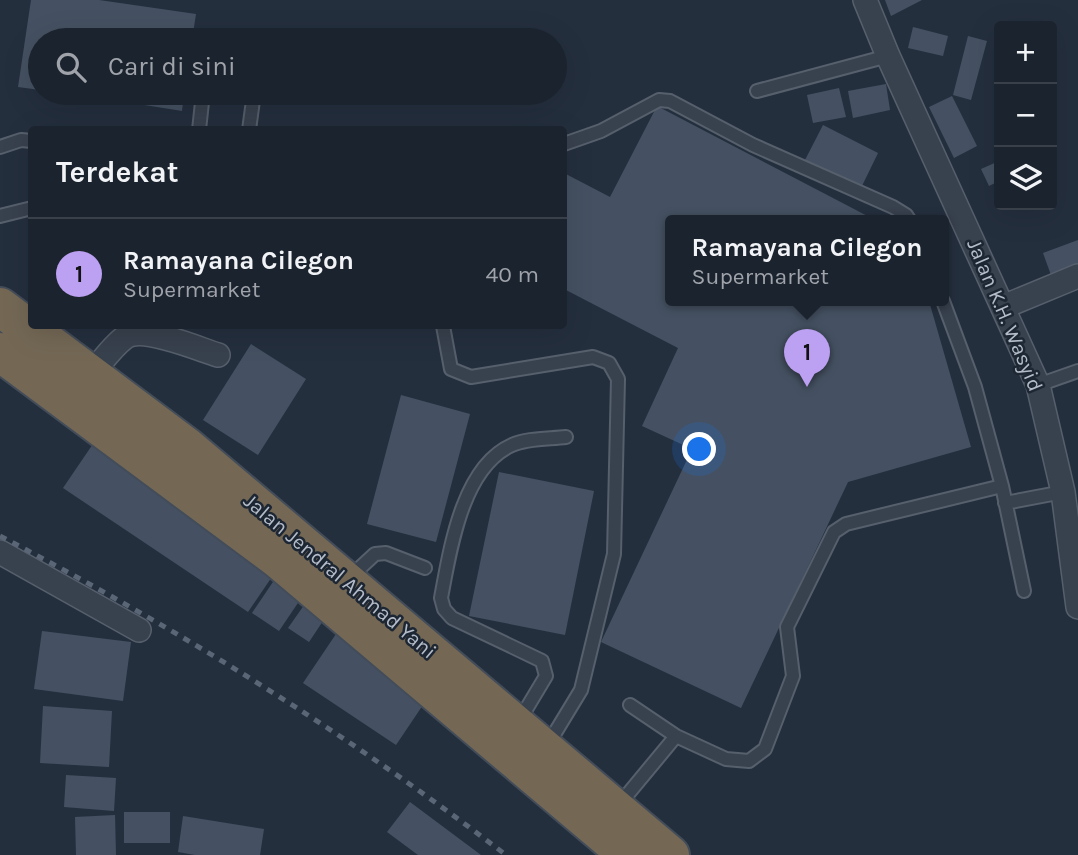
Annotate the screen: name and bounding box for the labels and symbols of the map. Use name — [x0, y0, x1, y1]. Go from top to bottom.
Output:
street label: Jalan K.H. Wasyid — [962, 235, 1048, 395]
pin: 1 — [784, 329, 830, 387]
your location — [682, 432, 716, 466]
street label: Jalan Jendral Ahmad Yani — [239, 489, 441, 663]

